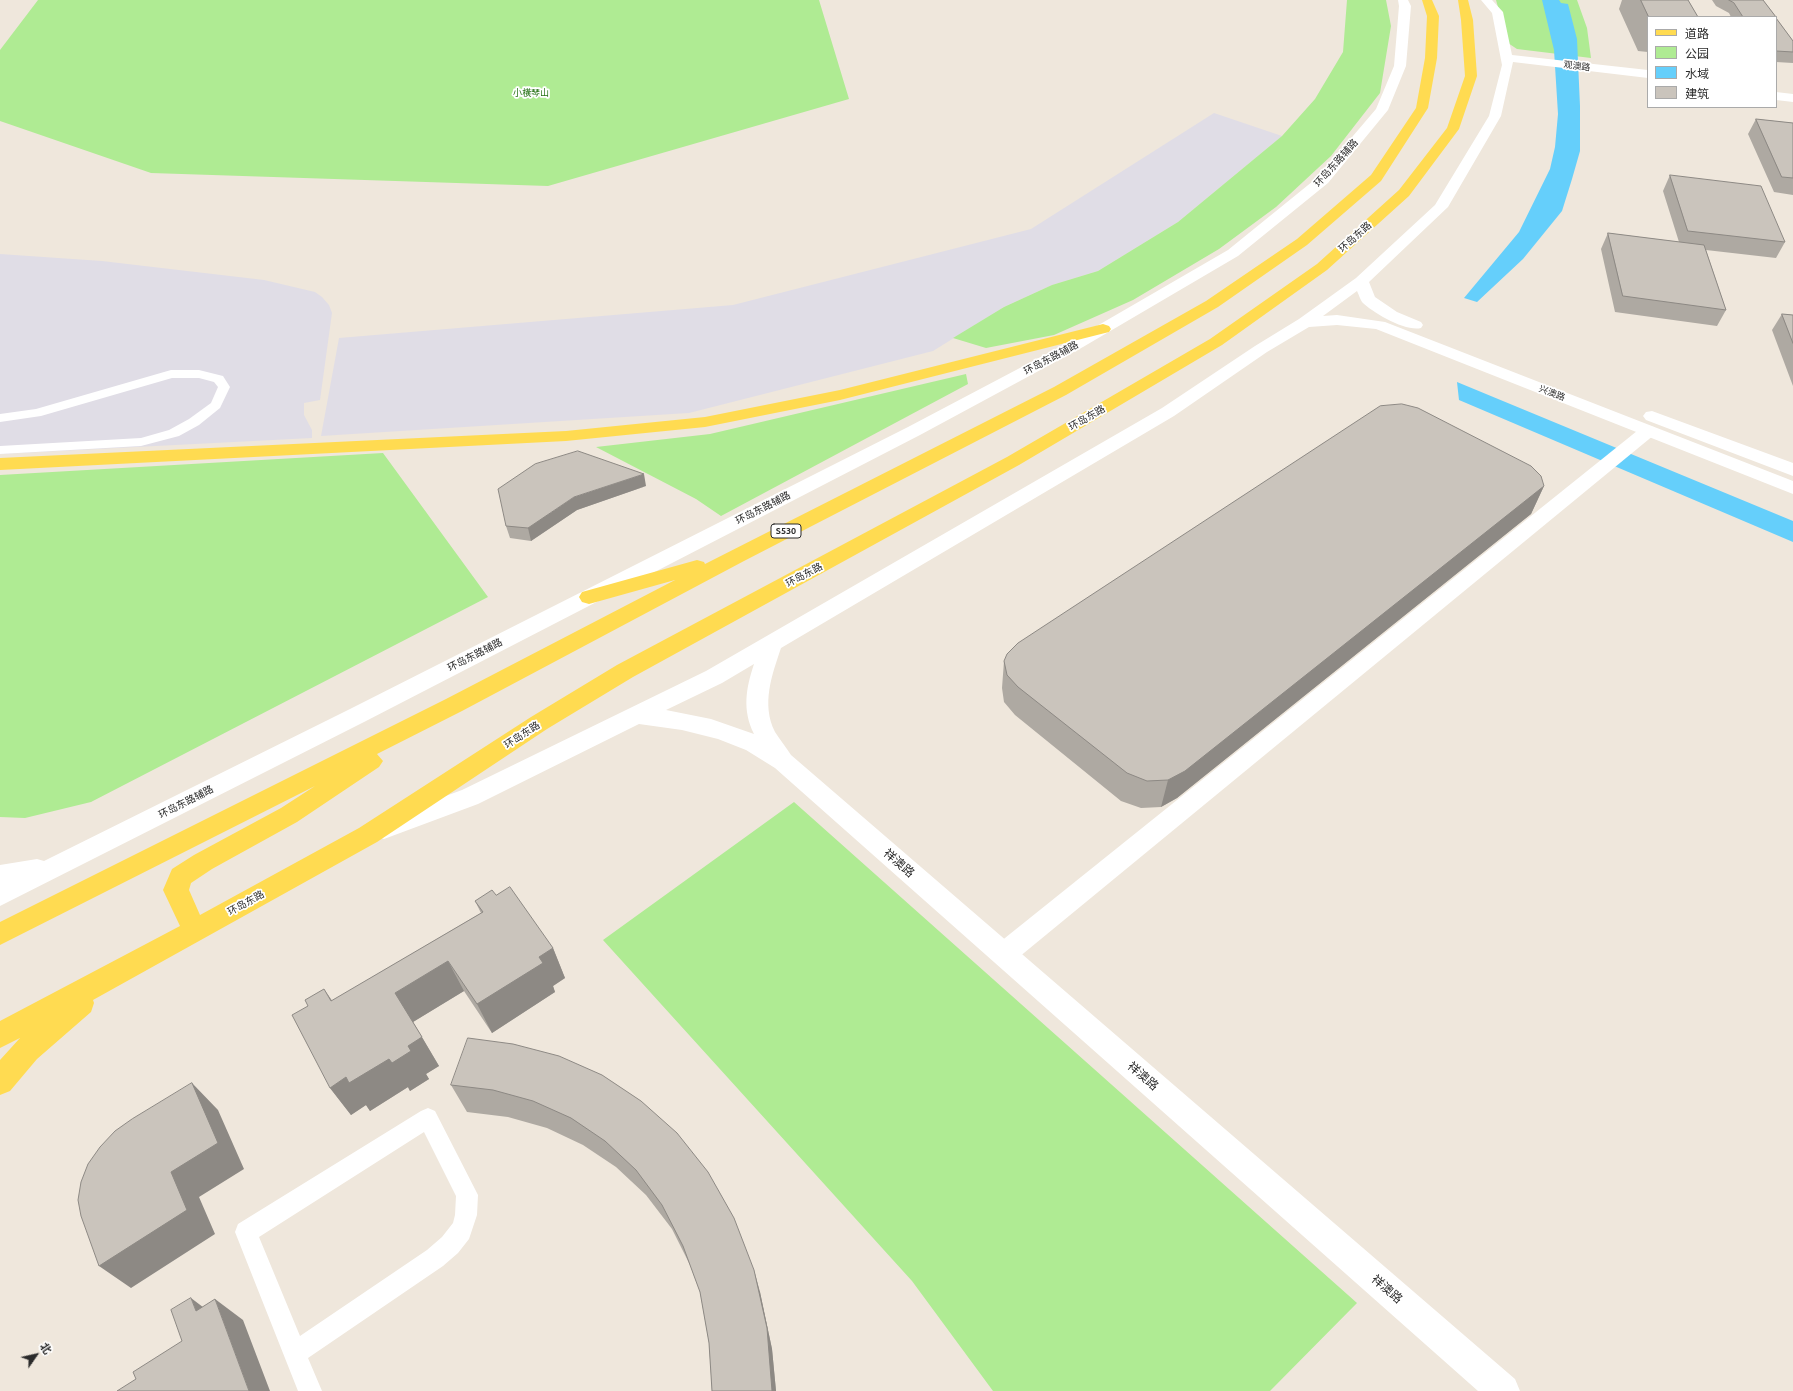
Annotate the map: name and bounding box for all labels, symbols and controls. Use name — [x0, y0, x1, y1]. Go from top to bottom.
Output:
legend — [1647, 16, 1777, 108]
text: 道路 — [1685, 27, 1709, 40]
text: 公园 — [1685, 47, 1709, 60]
street label: 观澳路 — [1563, 59, 1591, 73]
text: 水域 — [1685, 67, 1709, 80]
text: 建筑 — [1685, 87, 1709, 100]
park label: 小橫琴山 — [513, 88, 549, 98]
street label: 环岛东路辅路 — [1311, 137, 1361, 189]
street label: 环岛东路 — [1336, 219, 1374, 255]
street label: 环岛东路辅路 — [1022, 339, 1080, 377]
street label: 兴澳路 — [1537, 383, 1567, 403]
street label: 环岛东路 — [1067, 403, 1107, 433]
street label: 环岛东路辅路 — [734, 489, 792, 527]
road number: S530 — [771, 524, 801, 538]
street label: 环岛东路 — [784, 560, 824, 590]
street label: 环岛东路辅路 — [446, 636, 504, 674]
street label: 环岛东路 — [502, 719, 542, 751]
street label: 环岛东路辅路 — [157, 783, 215, 821]
street label: 祥澳路 — [881, 846, 917, 880]
street label: 环岛东路 — [226, 888, 266, 918]
street label: 祥澳路 — [1125, 1059, 1161, 1093]
street label: 祥澳路 — [1369, 1272, 1405, 1306]
north arrow — [16, 1335, 56, 1375]
text: 北 — [38, 1340, 54, 1356]

